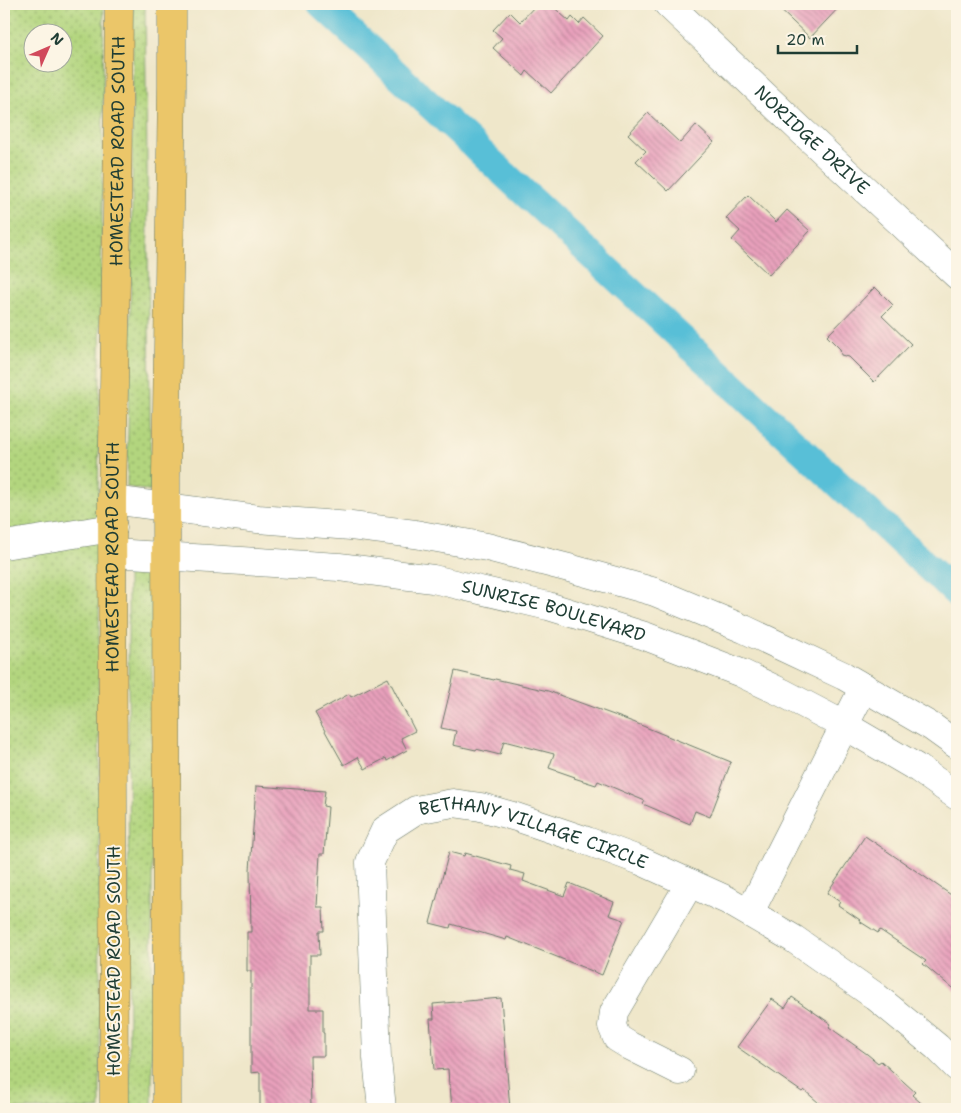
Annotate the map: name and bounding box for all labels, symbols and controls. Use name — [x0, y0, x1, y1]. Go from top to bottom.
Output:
north arrow — [22, 22, 72, 72]
scale bar — [778, 22, 857, 54]
text: N — [47, 29, 67, 49]
text: 20 m — [786, 30, 825, 50]
street label: HOMESTEAD ROAD SOUTH — [104, 36, 131, 267]
street label: NORIDGE DRIVE — [749, 80, 875, 200]
street label: HOMESTEAD ROAD SOUTH — [100, 441, 125, 672]
street label: SUNRISE BOULEVARD — [459, 574, 649, 648]
street label: BETHANY VILLAGE CIRCLE — [417, 791, 652, 875]
street label: HOMESTEAD ROAD SOUTH — [102, 846, 126, 1076]

